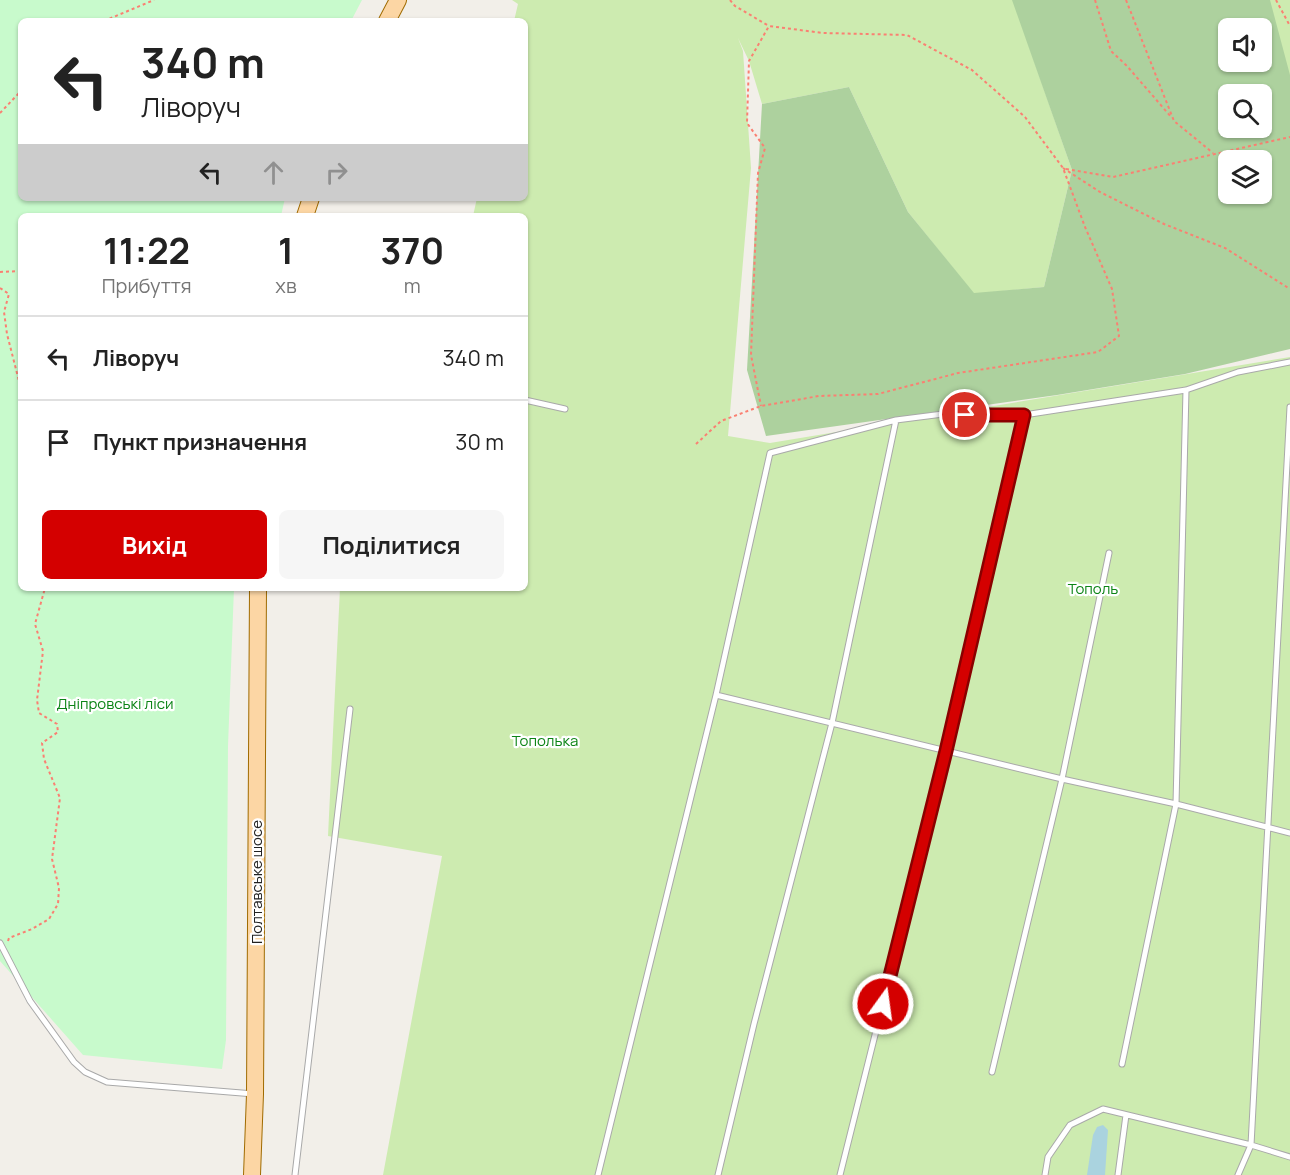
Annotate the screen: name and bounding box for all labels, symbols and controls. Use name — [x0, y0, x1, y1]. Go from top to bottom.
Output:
map controls — [1218, 18, 1272, 204]
button: sound — [1218, 18, 1272, 72]
text: 340 m — [141, 33, 265, 91]
icon: left — [42, 42, 120, 120]
button: search — [1218, 84, 1272, 138]
text: Ліворуч — [141, 88, 241, 125]
button: layers — [1218, 150, 1272, 204]
icon: left — [194, 156, 227, 189]
icon: ahead — [257, 156, 290, 189]
icon: right — [320, 156, 353, 189]
text: 11:22 — [103, 226, 190, 275]
text: 1 — [278, 226, 294, 275]
text: 370 — [380, 226, 444, 275]
text: Прибуття — [102, 272, 192, 299]
text: хв — [275, 272, 297, 299]
text: m — [404, 272, 421, 299]
icon: left — [42, 342, 75, 375]
text: Ліворуч — [93, 343, 179, 373]
text: 340 m — [442, 343, 504, 373]
pin — [939, 389, 990, 440]
icon: arrive — [948, 398, 981, 431]
icon: arrive — [42, 426, 75, 459]
text: Пункт призначення — [93, 427, 307, 457]
text: 30 m — [455, 427, 504, 457]
button: Вихід — [42, 510, 267, 579]
button: Поділитися — [279, 510, 504, 579]
park label: Тополь — [1068, 578, 1118, 599]
park label: Дніпровські ліси — [57, 693, 173, 714]
park label: Тополька — [512, 730, 578, 751]
street label: Полтавське шосе — [246, 820, 267, 944]
position arrow — [851, 972, 915, 1036]

